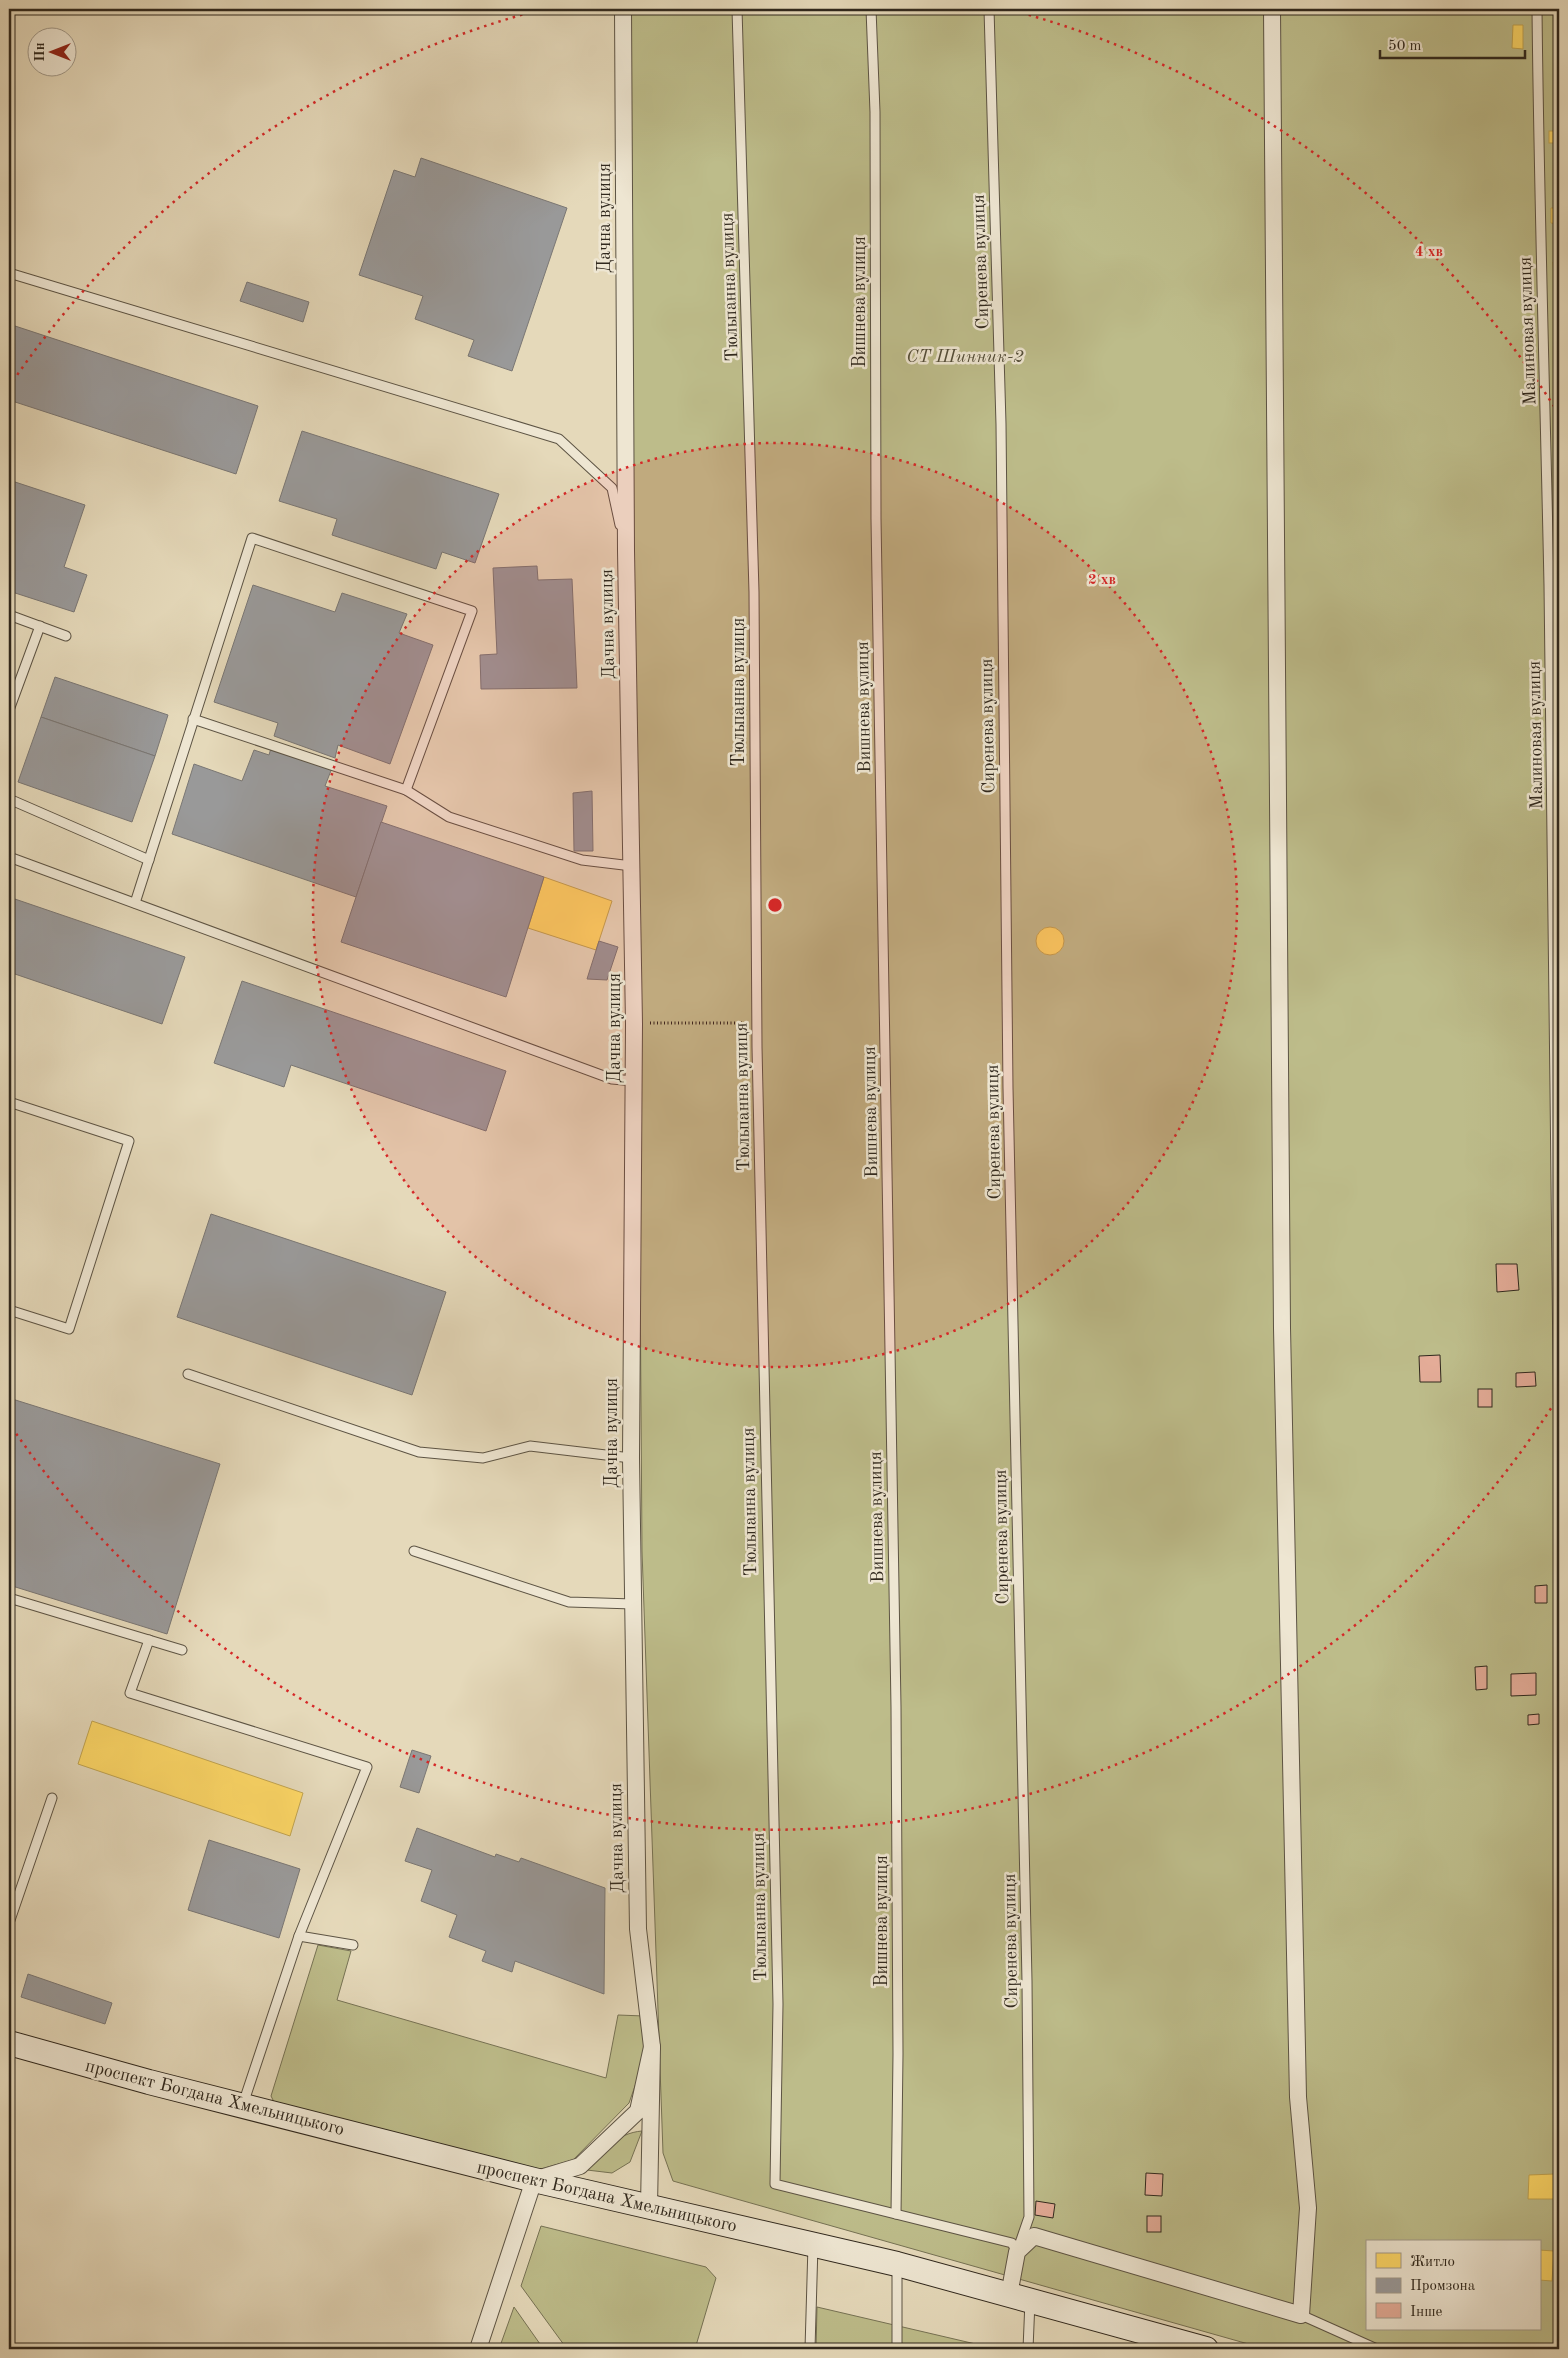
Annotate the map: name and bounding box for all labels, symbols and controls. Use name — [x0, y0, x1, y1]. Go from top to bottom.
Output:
north arrow — [28, 28, 78, 78]
scale bar — [1380, 28, 1526, 60]
text: 50 m — [1388, 39, 1422, 54]
text: Пн — [33, 42, 47, 62]
street label: Дачна вулиця — [596, 163, 614, 273]
street label: Сиренева вулиця — [970, 194, 992, 330]
street label: Тюльпанна вулиця — [718, 212, 742, 362]
street label: Вишнева вулиця — [851, 236, 869, 368]
text: 4 хв — [1415, 245, 1443, 260]
street label: Малиновая вулиця — [1516, 256, 1540, 406]
park label: СТ Шинник-2 — [906, 348, 1024, 366]
street label: Дачна вулиця — [598, 569, 618, 679]
text: 2 хв — [1088, 573, 1116, 588]
street label: Тюльпанна вулиця — [730, 618, 748, 766]
street label: Вишнева вулиця — [854, 641, 874, 773]
street label: Сиренева вулиця — [978, 658, 998, 794]
street label: Малиновая вулиця — [1526, 661, 1546, 809]
centre of rings — [766, 896, 784, 914]
street label: Дачна вулиця — [606, 973, 624, 1083]
street label: Тюльпанна вулиця — [733, 1022, 753, 1172]
street label: Вишнева вулиця — [861, 1046, 881, 1178]
street label: Сиренева вулиця — [984, 1064, 1004, 1200]
street label: Дачна вулиця — [603, 1378, 621, 1488]
street label: Тюльпанна вулиця — [740, 1427, 760, 1577]
street label: Вишнева вулиця — [867, 1451, 887, 1583]
street label: Сиренева вулиця — [992, 1469, 1012, 1605]
street label: Дачна вулиця — [607, 1783, 627, 1893]
street label: Тюльпанна вулиця — [750, 1832, 770, 1982]
street label: Вишнева вулиця — [873, 1855, 891, 1987]
street label: Сиренева вулиця — [1001, 1873, 1021, 2009]
street label: проспект Богдана Хмельницького — [83, 2057, 346, 2139]
street label: проспект Богдана Хмельницького — [475, 2158, 739, 2236]
legend — [1366, 2240, 1540, 2330]
text: Житло — [1410, 2255, 1455, 2270]
text: Промзона — [1410, 2279, 1476, 2294]
text: Інше — [1410, 2305, 1443, 2320]

